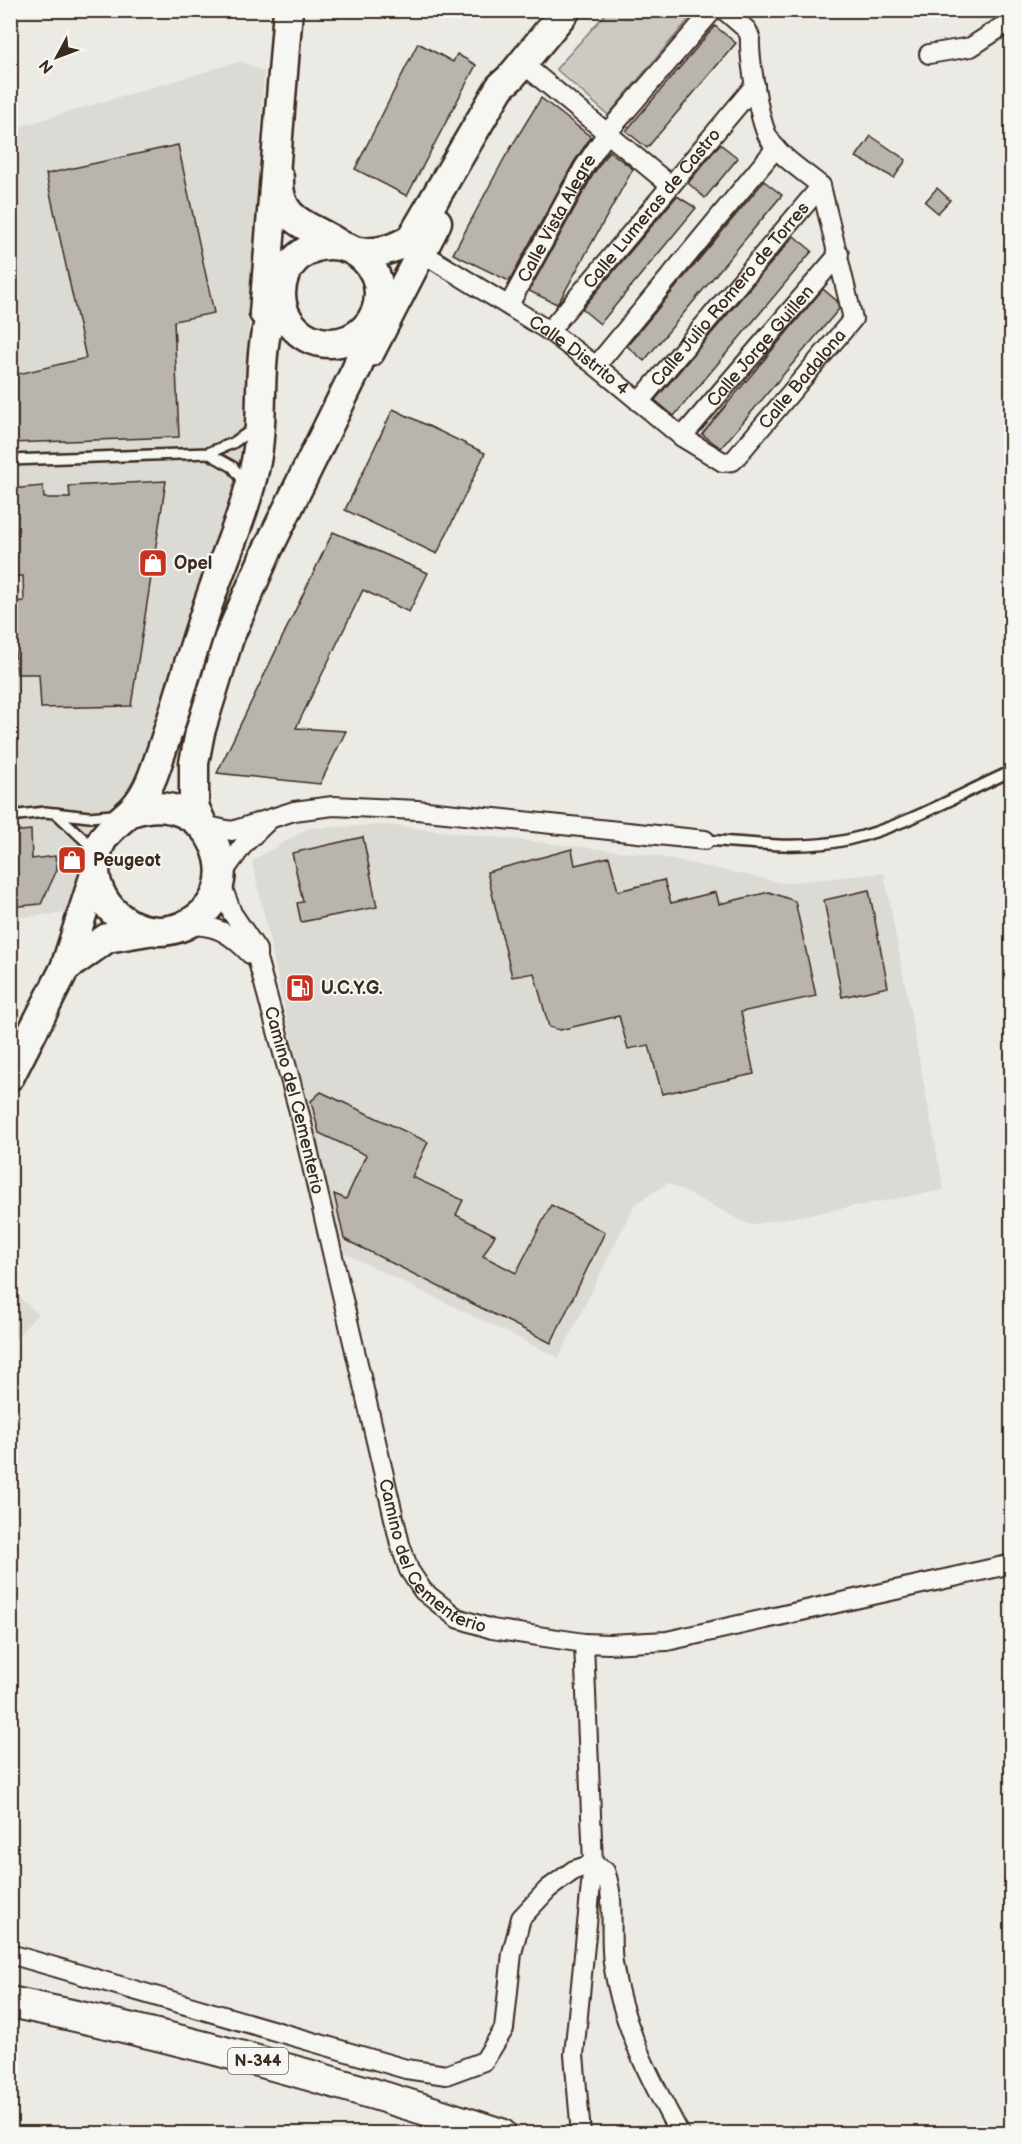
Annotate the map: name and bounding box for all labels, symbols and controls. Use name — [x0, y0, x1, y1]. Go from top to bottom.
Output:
north arrow — [27, 27, 87, 87]
text: N — [36, 55, 58, 77]
street label: Calle Lumeras de Castro — [579, 124, 725, 293]
street label: Calle Vista Alegre — [513, 150, 600, 286]
street label: Calle Julio Romero de Torres — [646, 198, 814, 391]
street label: Calle Jorge Guillen — [702, 281, 818, 411]
street label: Calle Distrito 4 — [525, 311, 634, 400]
street label: Calle Badalona — [754, 325, 850, 433]
shop icon: Opel — [137, 547, 169, 579]
place label: Opel — [174, 553, 212, 574]
shop icon: Peugeot — [56, 844, 88, 876]
place label: Peugeot — [93, 850, 161, 871]
fuel station icon: U.C.Y.G. — [284, 972, 316, 1004]
place label: U.C.Y.G. — [321, 978, 383, 999]
street label: Camino del Cementerio — [260, 1004, 329, 1196]
street label: Camino del Cementerio — [375, 1477, 489, 1637]
road number: N-344 — [228, 2048, 288, 2074]

